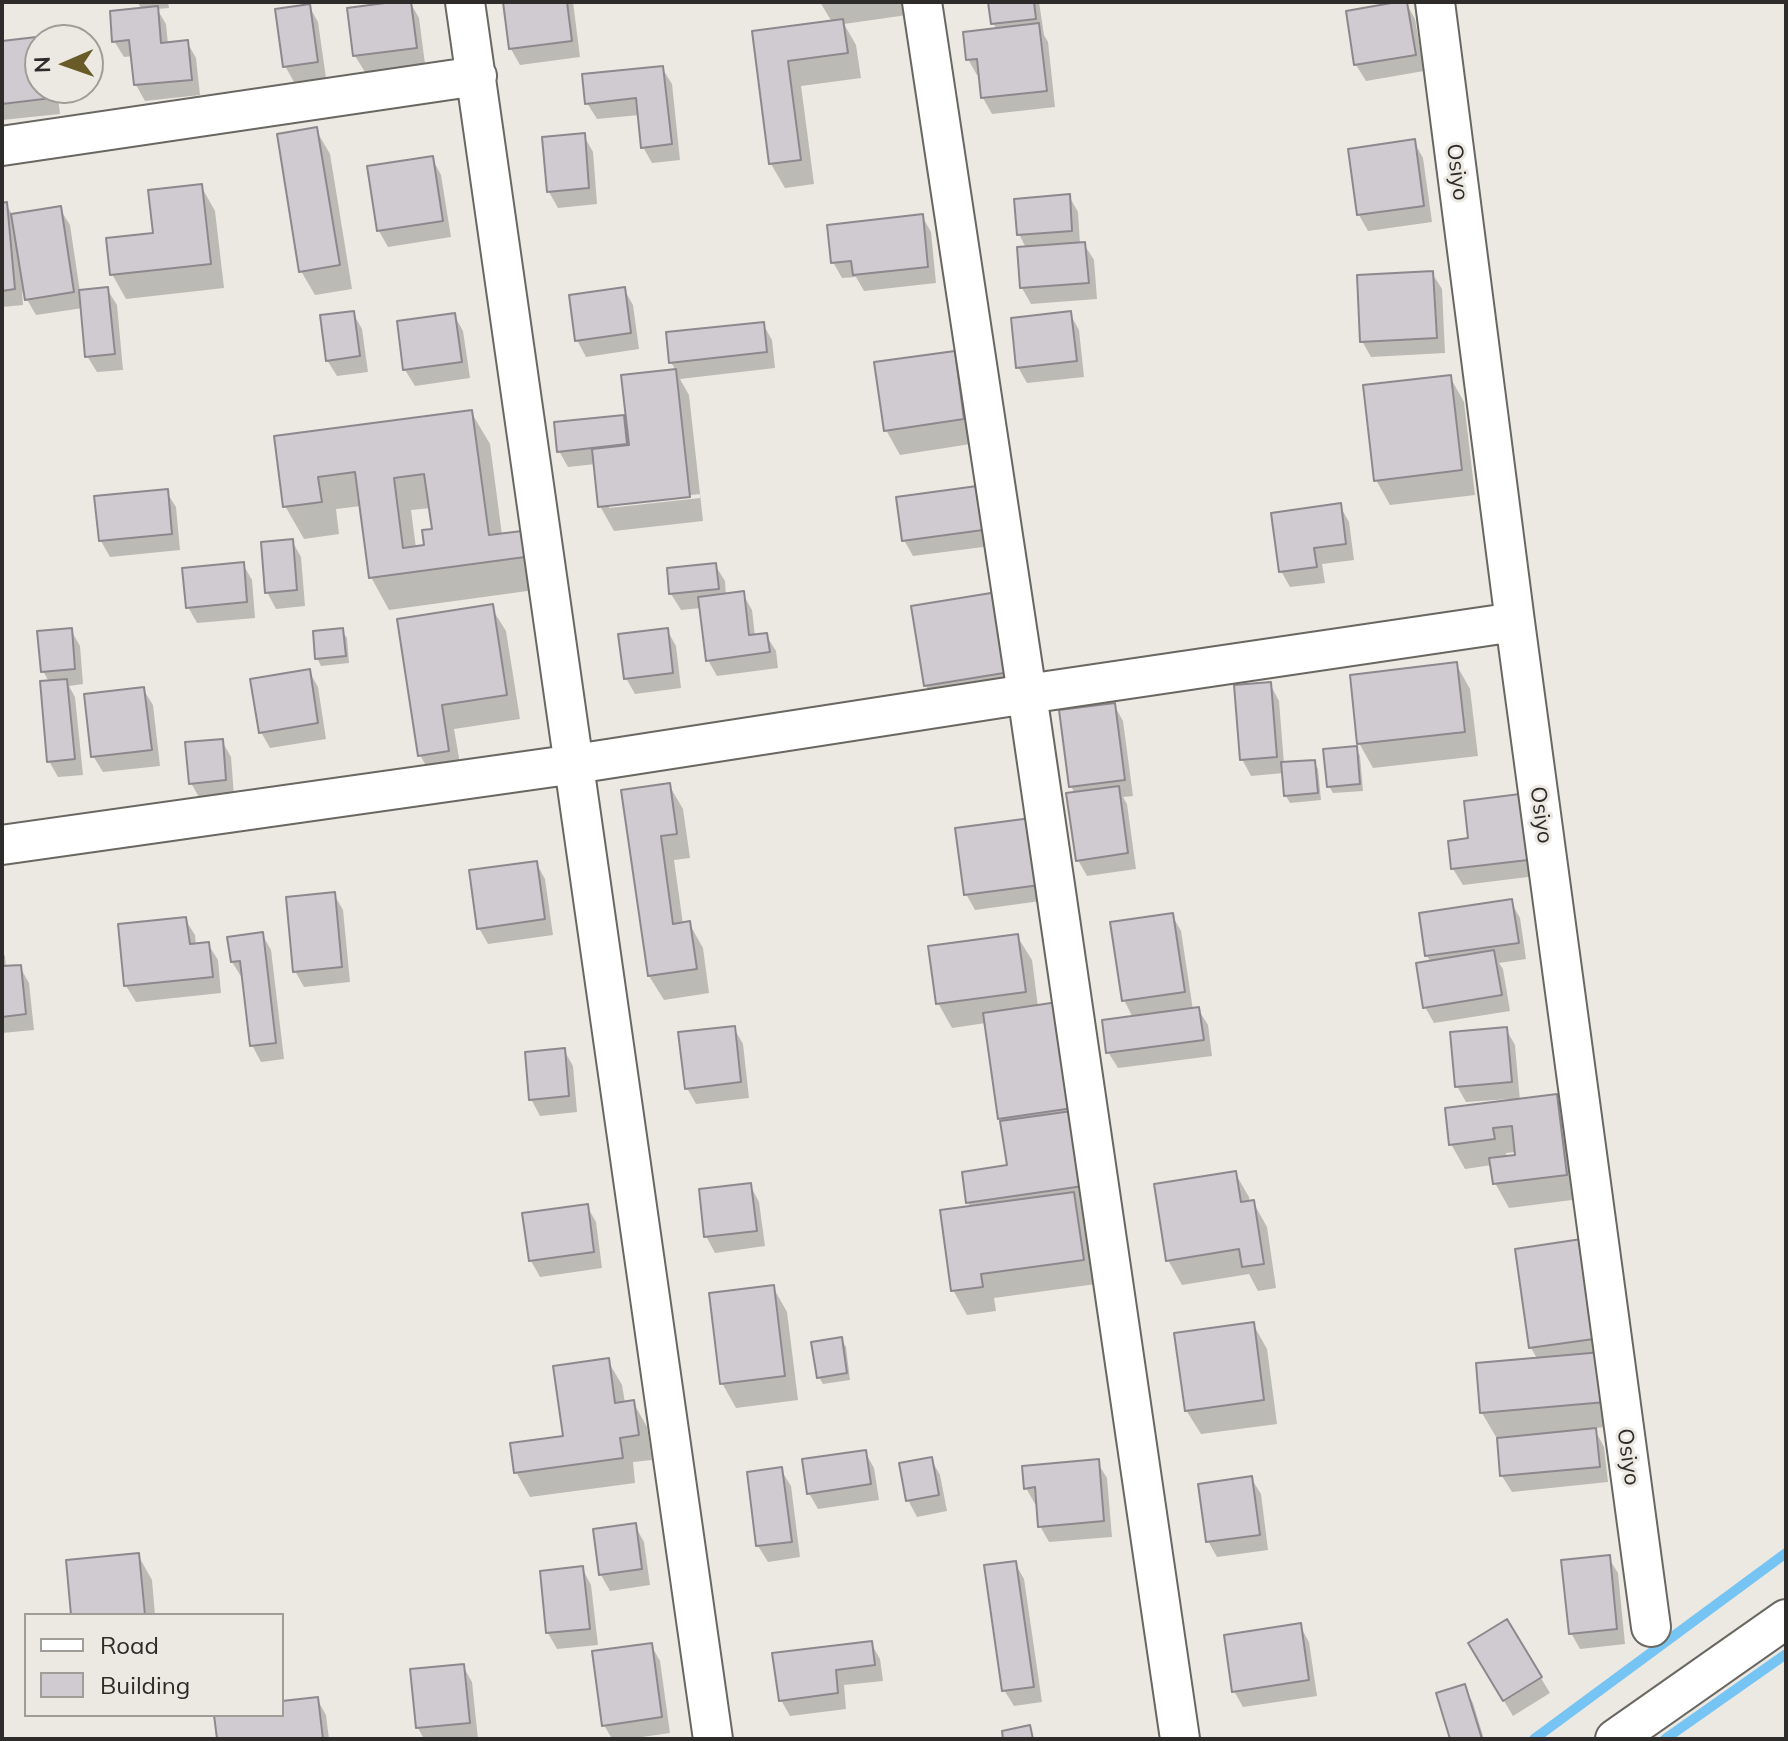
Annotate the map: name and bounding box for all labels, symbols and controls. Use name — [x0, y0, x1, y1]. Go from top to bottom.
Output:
north arrow — [24, 24, 104, 104]
text: N — [28, 56, 56, 74]
street label: Osiyo — [1440, 142, 1474, 202]
street label: Osiyo — [1524, 785, 1558, 845]
street label: Osiyo — [1611, 1427, 1645, 1487]
legend — [24, 1613, 284, 1717]
text: Road — [100, 1630, 159, 1660]
text: Building — [100, 1670, 190, 1700]

